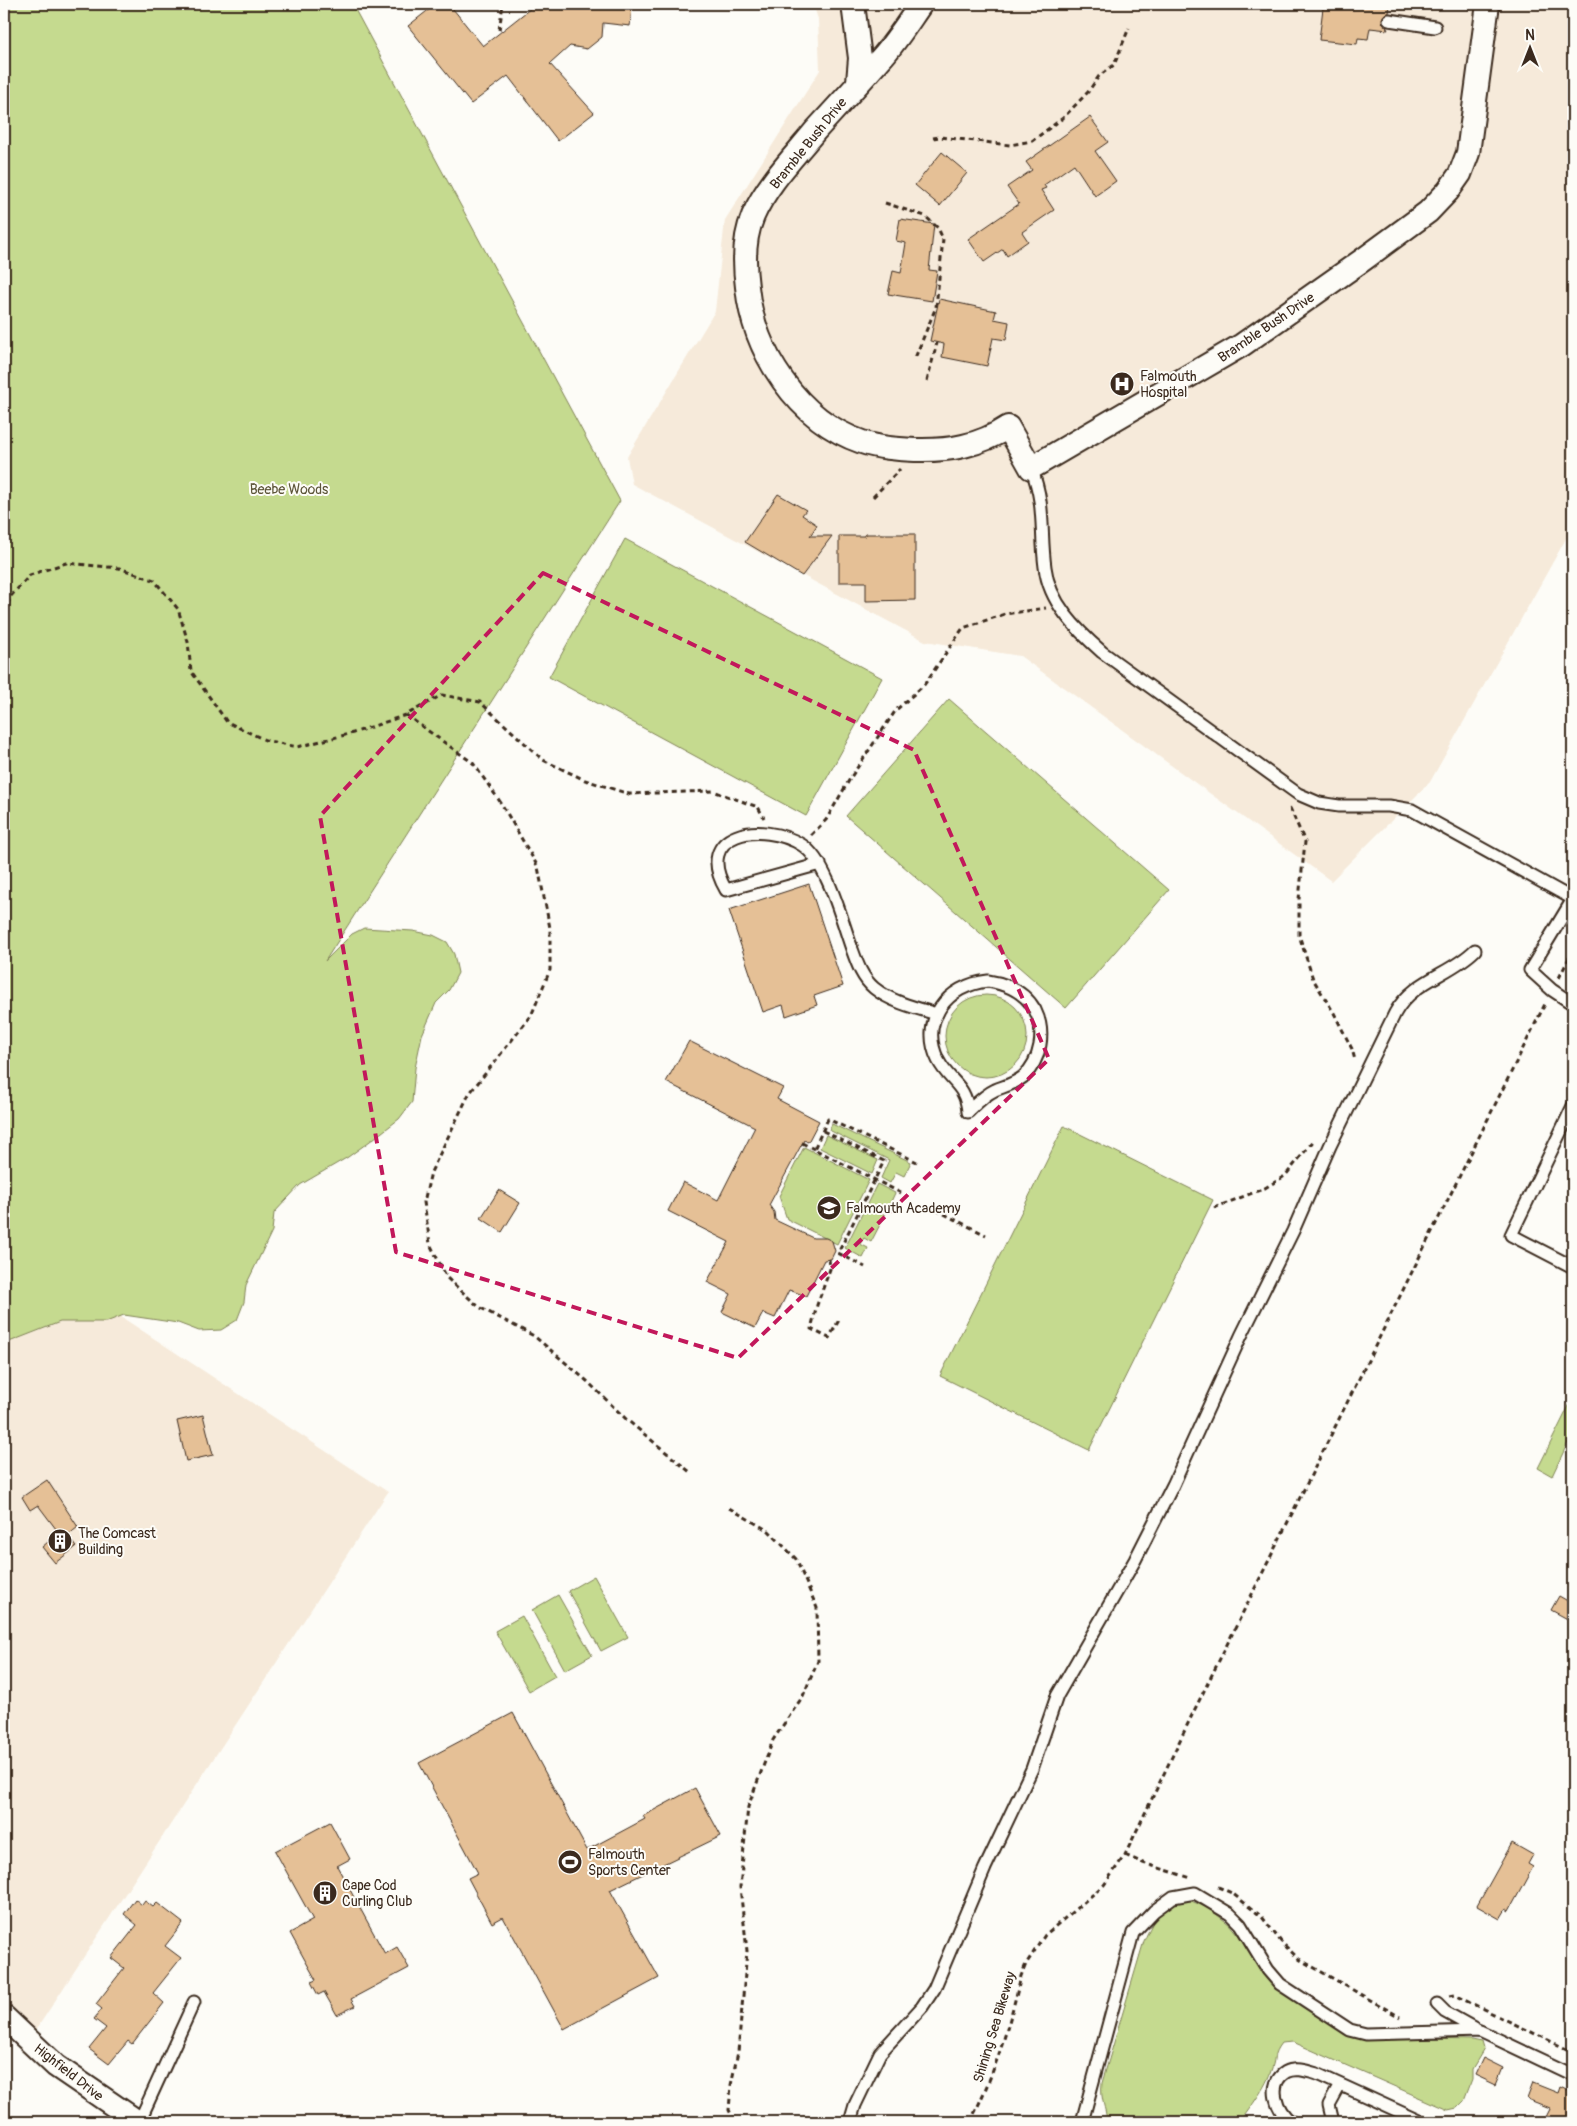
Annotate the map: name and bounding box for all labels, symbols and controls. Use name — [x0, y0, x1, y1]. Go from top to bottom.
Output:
north arrow — [1504, 22, 1554, 72]
text: N — [1525, 27, 1535, 44]
street label: Bramble Bush Drive — [766, 94, 851, 192]
street label: Bramble Bush Drive — [1215, 289, 1318, 366]
place label: Falmouth Hospital — [1140, 368, 1197, 401]
hospital icon: Falmouth Hospital — [1109, 371, 1135, 397]
park label: Beebe Woods — [250, 481, 329, 498]
school or university icon: Falmouth Academy — [816, 1195, 842, 1221]
place label: Falmouth Academy — [846, 1200, 961, 1217]
place label: The Comcast Building — [78, 1525, 156, 1558]
building icon: The Comcast Building — [47, 1528, 73, 1554]
place label: Falmouth Sports Center — [588, 1846, 671, 1879]
sports icon: Falmouth Sports Center — [557, 1849, 583, 1875]
place label: Cape Cod Curling Club — [342, 1877, 412, 1910]
building icon: Cape Cod Curling Club — [312, 1880, 338, 1906]
street label: Shining Sea Bikeway — [970, 1970, 1019, 2085]
street label: Highfield Drive — [31, 2040, 107, 2105]

